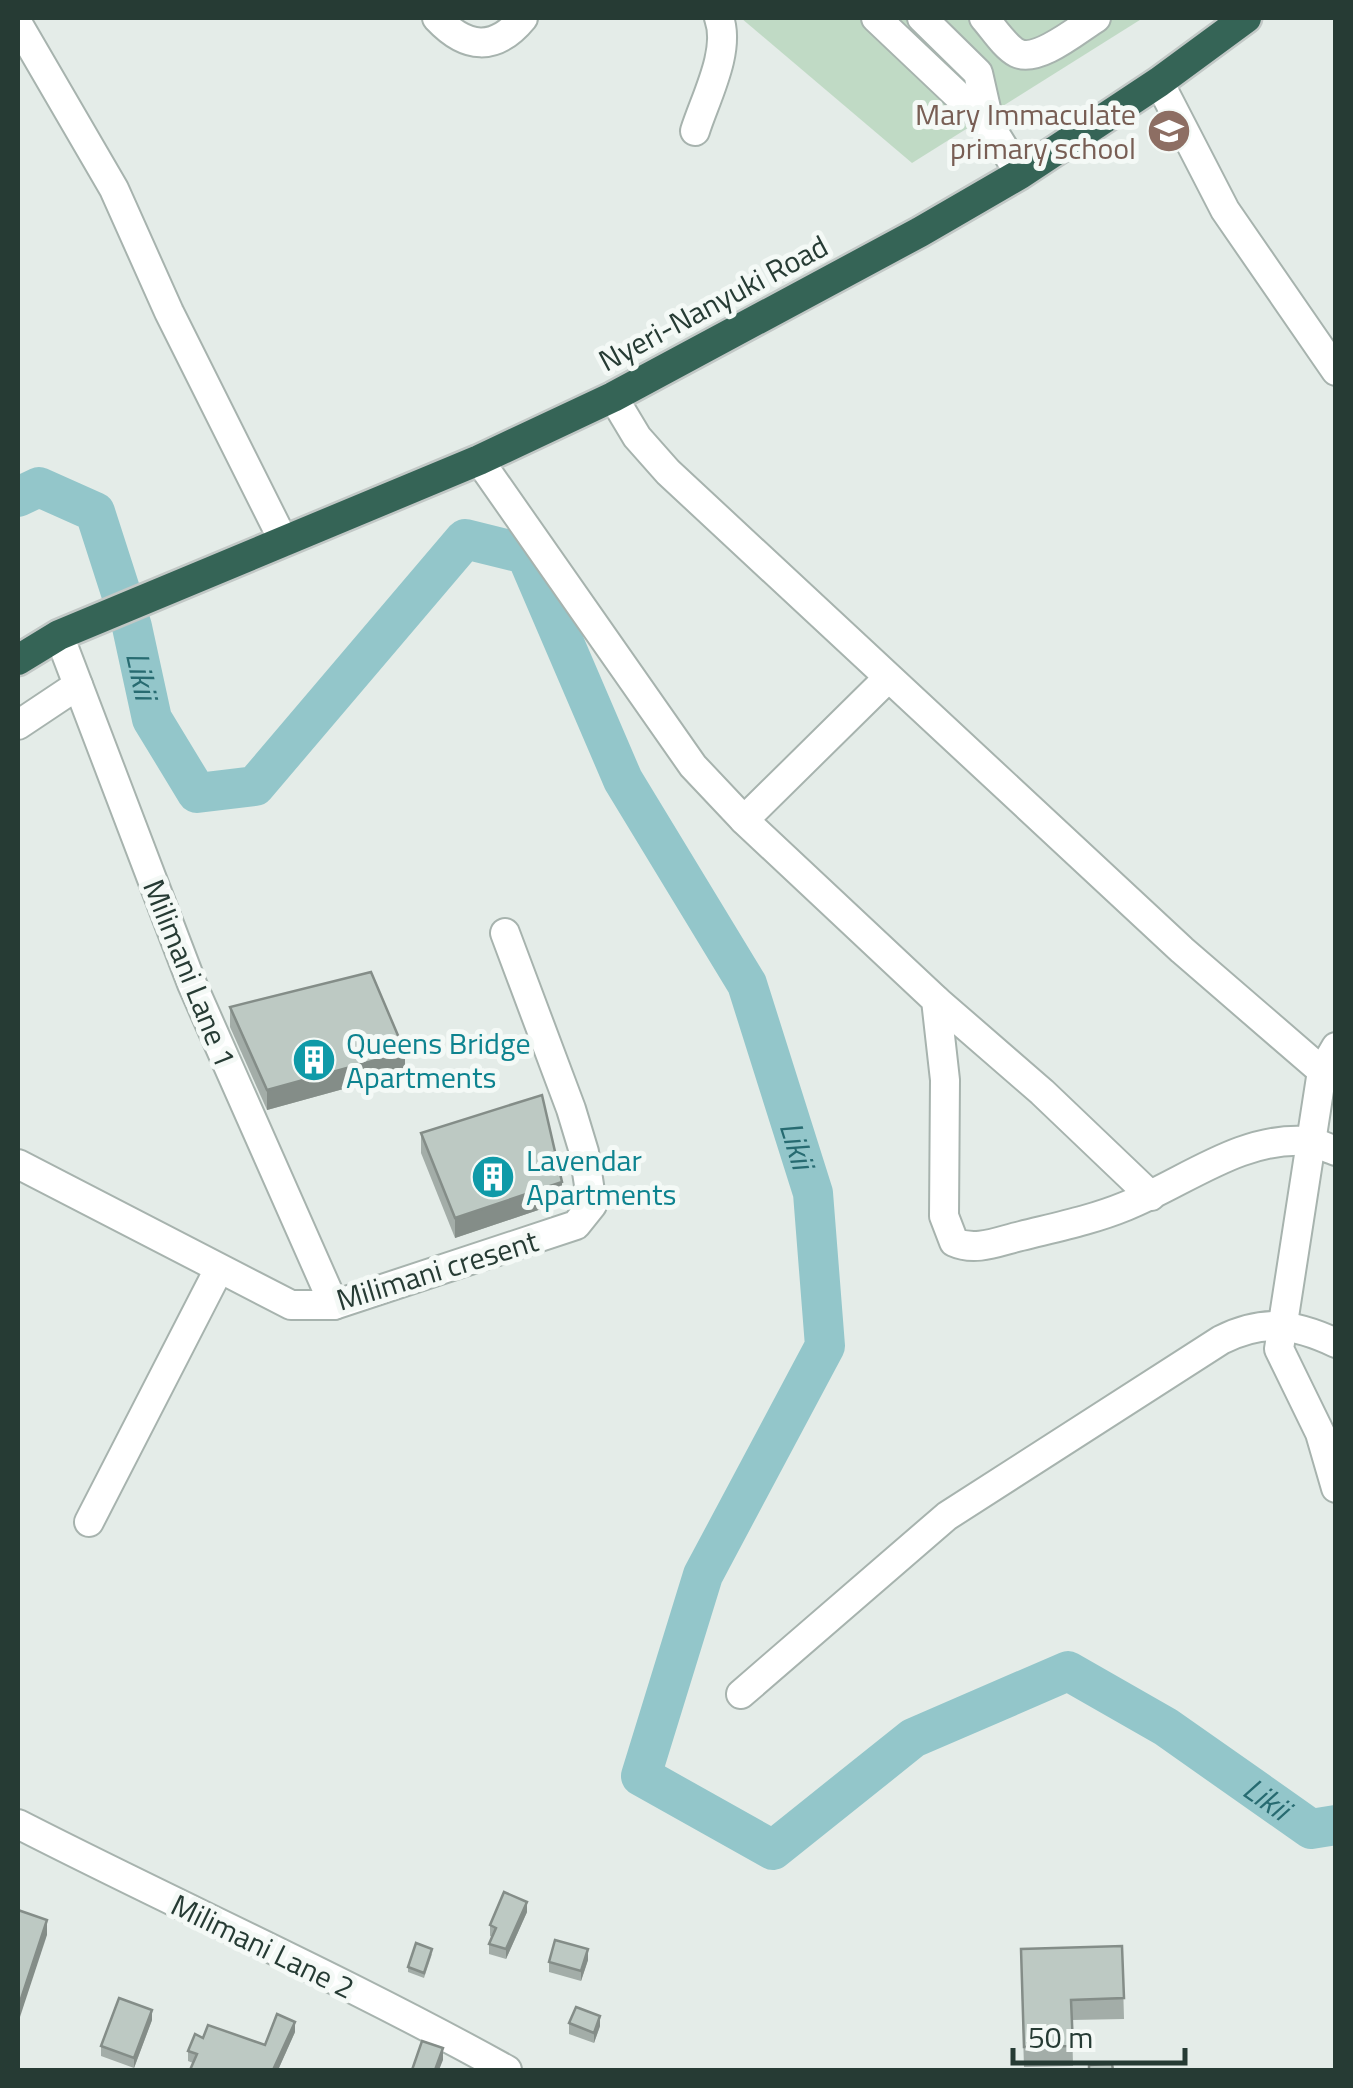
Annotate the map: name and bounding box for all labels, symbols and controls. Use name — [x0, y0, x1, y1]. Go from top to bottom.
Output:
place label: Mary Immaculate primary school — [915, 91, 1136, 171]
school or university icon: Mary Immaculate primary school — [1146, 108, 1192, 154]
street label: Nyeri-Nanyuki Road — [590, 223, 836, 383]
water label: Likii — [114, 647, 172, 707]
street label: Milimani Lane 1 — [131, 872, 249, 1074]
place label: Queens Bridge Apartments — [346, 1020, 531, 1100]
building icon: Queens Bridge Apartments — [291, 1037, 337, 1083]
water label: Likii — [768, 1115, 829, 1178]
place label: Lavendar Apartments — [526, 1137, 676, 1217]
building icon: Lavendar Apartments — [470, 1154, 516, 1200]
street label: Milimani cresent — [331, 1217, 544, 1322]
water label: Likii — [1234, 1765, 1304, 1834]
street label: Milimani Lane 2 — [164, 1882, 362, 2010]
scale bar — [1013, 2003, 1186, 2065]
text: 50 m — [1028, 2014, 1093, 2060]

